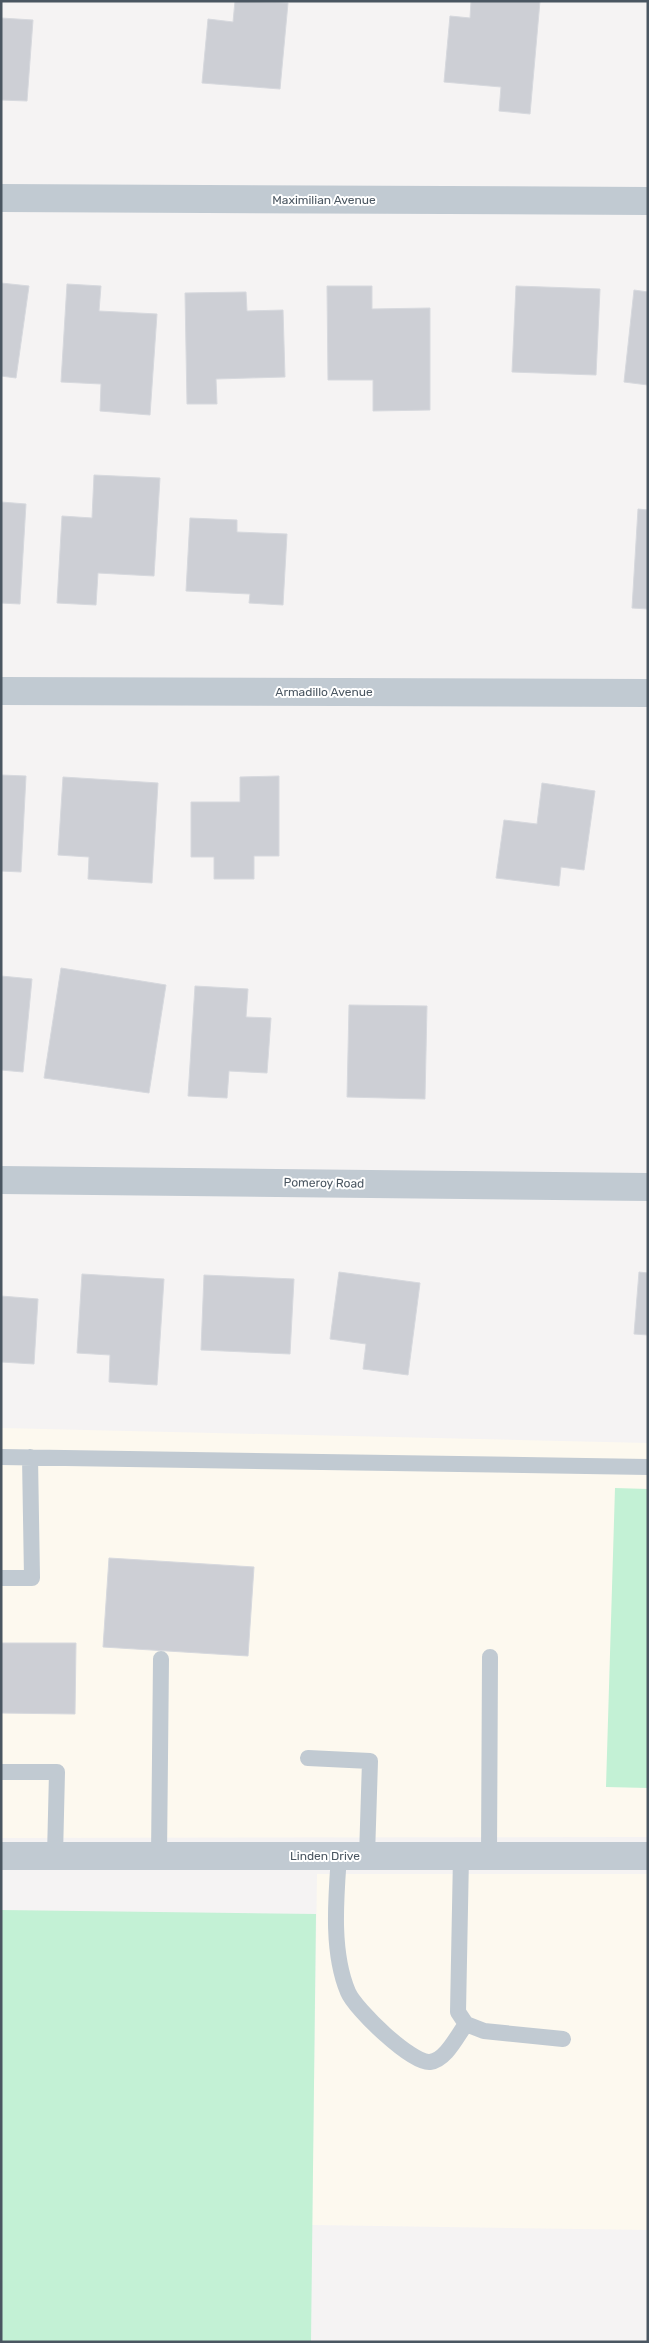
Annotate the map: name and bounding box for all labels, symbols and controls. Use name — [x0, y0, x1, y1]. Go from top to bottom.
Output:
street label: Maximilian Avenue — [272, 193, 376, 207]
street label: Armadillo Avenue — [275, 685, 373, 699]
street label: Pomeroy Road — [284, 1175, 364, 1191]
street label: Linden Drive — [290, 1849, 360, 1863]

